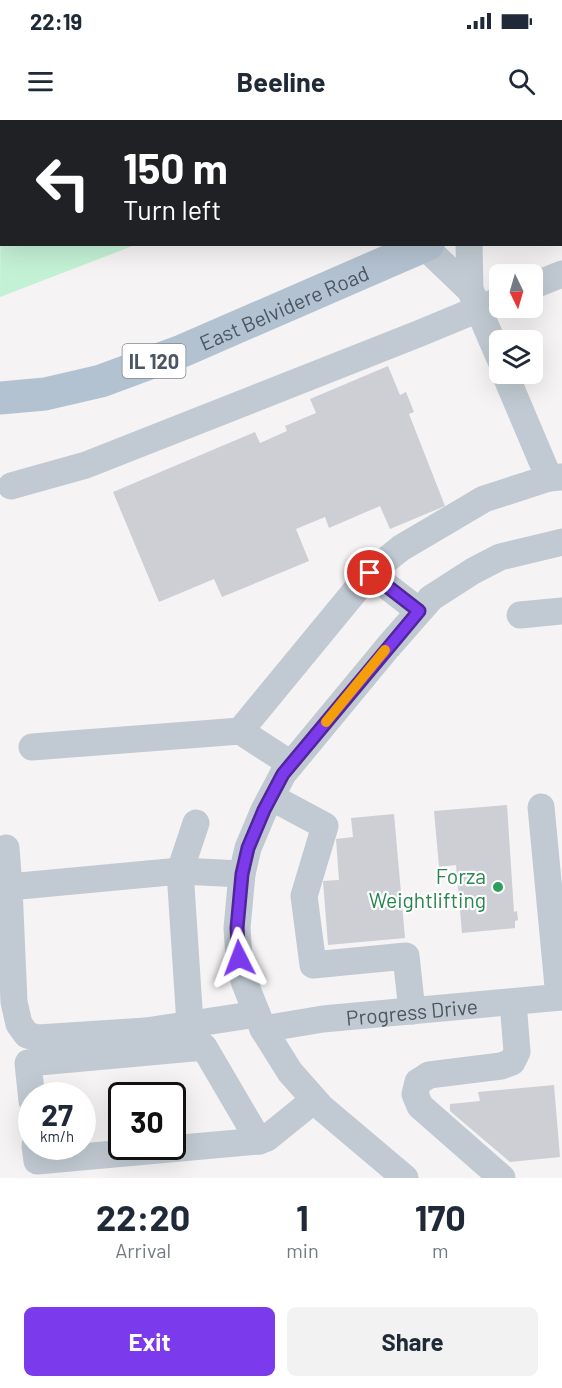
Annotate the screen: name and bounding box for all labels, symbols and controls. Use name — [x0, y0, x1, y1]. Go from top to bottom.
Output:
text: 22:19 — [30, 8, 82, 34]
icon: menu — [24, 65, 57, 98]
text: Beeline — [236, 65, 326, 97]
icon: search — [505, 65, 538, 98]
text: 150 m — [123, 142, 228, 192]
icon: left — [24, 144, 102, 222]
text: Turn left — [123, 193, 221, 225]
street label: East Belvidere Road — [195, 259, 372, 355]
north arrow — [489, 264, 543, 318]
map controls — [489, 264, 543, 384]
button: layers — [489, 330, 543, 384]
road number: IL 120 — [122, 344, 186, 378]
pin — [344, 547, 395, 598]
icon: arrive — [353, 556, 386, 589]
place label: Forza Weightlifting — [369, 863, 486, 912]
marker: Forza Weightlifting — [491, 880, 505, 894]
position arrow — [207, 926, 271, 990]
street label: Progress Drive — [345, 992, 479, 1029]
speed limit sign: 30 — [108, 1082, 186, 1160]
text: 27 — [41, 1096, 73, 1132]
text: km/h — [40, 1127, 74, 1145]
text: 22:20 — [96, 1195, 190, 1238]
text: 1 — [296, 1195, 309, 1238]
text: 170 — [415, 1195, 466, 1238]
text: Arrival — [115, 1238, 171, 1262]
text: min — [286, 1238, 319, 1262]
text: m — [432, 1238, 449, 1262]
button: Exit — [24, 1307, 275, 1376]
button: Share — [287, 1307, 538, 1376]

